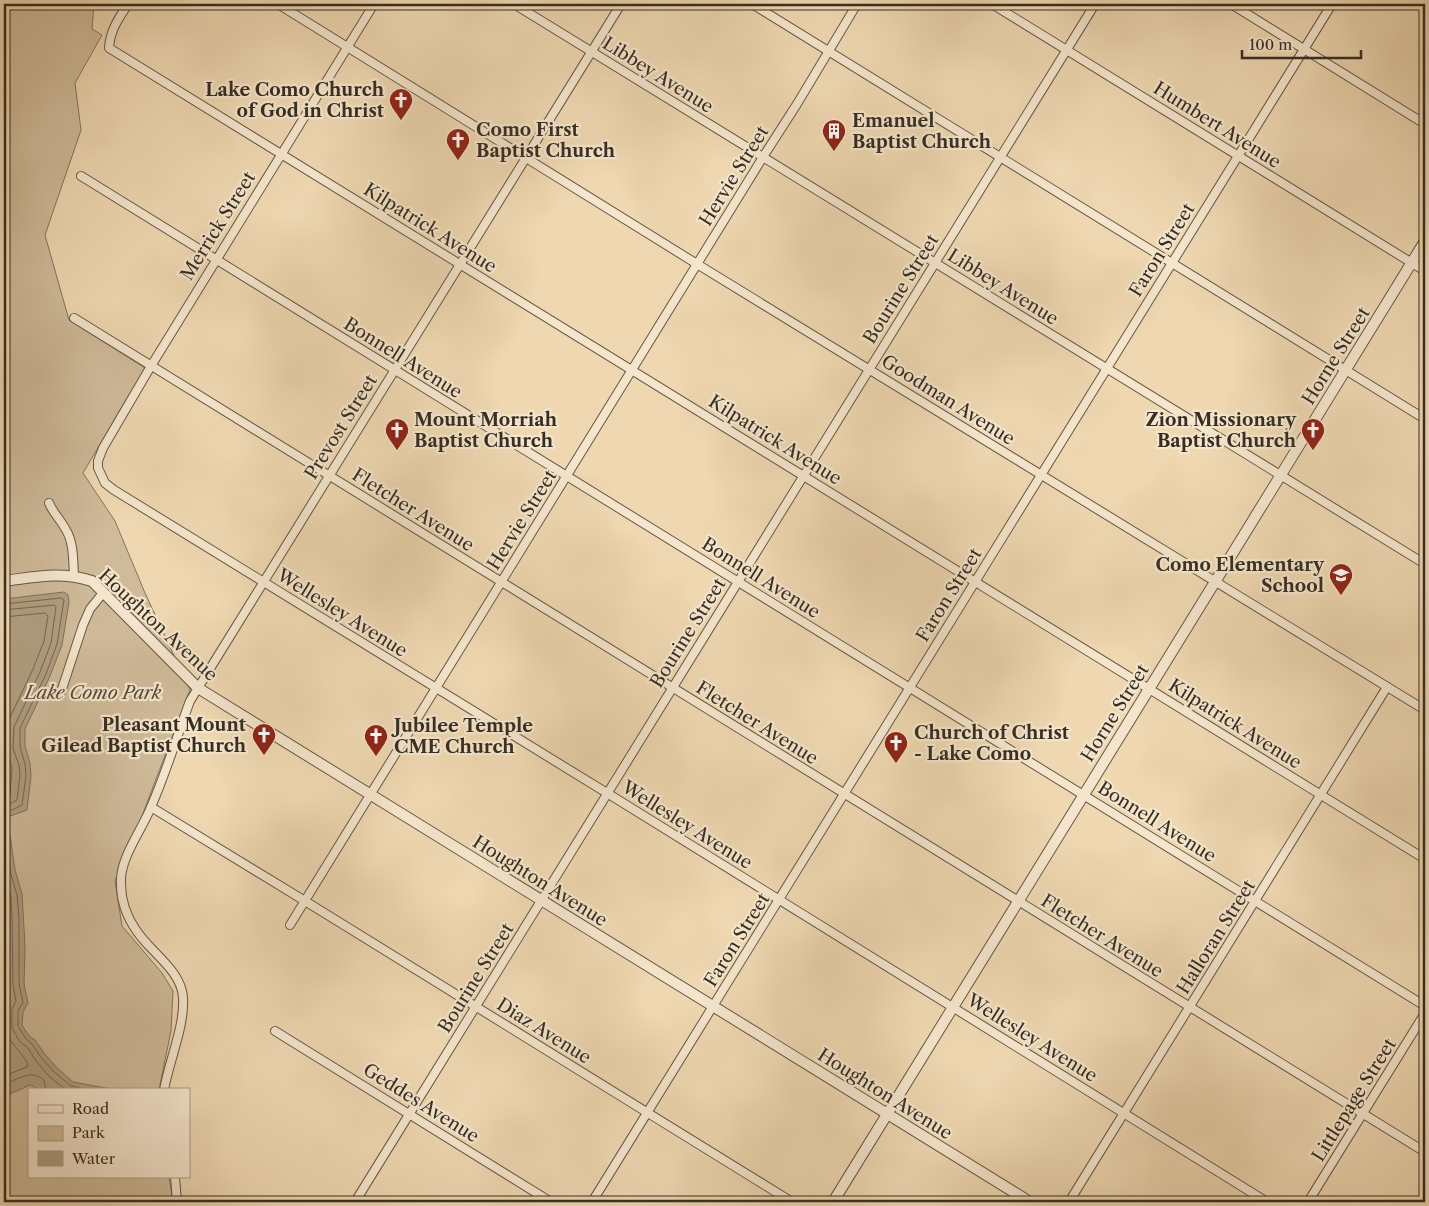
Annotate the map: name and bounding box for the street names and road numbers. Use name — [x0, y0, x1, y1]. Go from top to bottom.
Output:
street label: Libbey Avenue — [599, 32, 717, 118]
street label: Humbert Avenue — [1149, 77, 1285, 173]
street label: Hervie Street — [695, 121, 774, 230]
street label: Merrick Street — [176, 167, 260, 284]
street label: Kilpatrick Avenue — [360, 178, 500, 278]
street label: Faron Street — [1125, 199, 1200, 301]
street label: Bourine Street — [859, 230, 944, 348]
street label: Libbey Avenue — [944, 244, 1062, 330]
street label: Horne Street — [1297, 303, 1375, 409]
street label: Bonnell Avenue — [340, 313, 466, 403]
street label: Goodman Avenue — [877, 350, 1019, 450]
street label: Prevost Street — [300, 370, 382, 483]
street label: Kilpatrick Avenue — [705, 390, 845, 490]
street label: Fletcher Avenue — [348, 464, 478, 556]
street label: Hervie Street — [483, 465, 562, 574]
street label: Bonnell Avenue — [698, 533, 824, 623]
street label: Faron Street — [912, 544, 987, 646]
street label: Houghton Avenue — [94, 564, 222, 686]
street label: Wellesley Avenue — [272, 564, 411, 662]
street label: Bourine Street — [646, 574, 731, 692]
street label: Horne Street — [1076, 660, 1154, 766]
street label: Kilpatrick Avenue — [1165, 674, 1305, 774]
street label: Fletcher Avenue — [692, 677, 822, 769]
street label: Wellesley Avenue — [617, 776, 756, 874]
street label: Bonnell Avenue — [1094, 777, 1220, 867]
street label: Houghton Avenue — [469, 831, 611, 931]
street label: Halloran Street — [1172, 875, 1260, 998]
street label: Faron Street — [700, 889, 775, 991]
street label: Fletcher Avenue — [1037, 890, 1167, 982]
street label: Bourine Street — [434, 919, 519, 1037]
street label: Wellesley Avenue — [962, 989, 1101, 1087]
street label: Diaz Avenue — [493, 993, 595, 1069]
street label: Littlepage Street — [1307, 1034, 1401, 1166]
street label: Houghton Avenue — [814, 1044, 956, 1144]
street label: Geddes Avenue — [359, 1059, 483, 1147]

